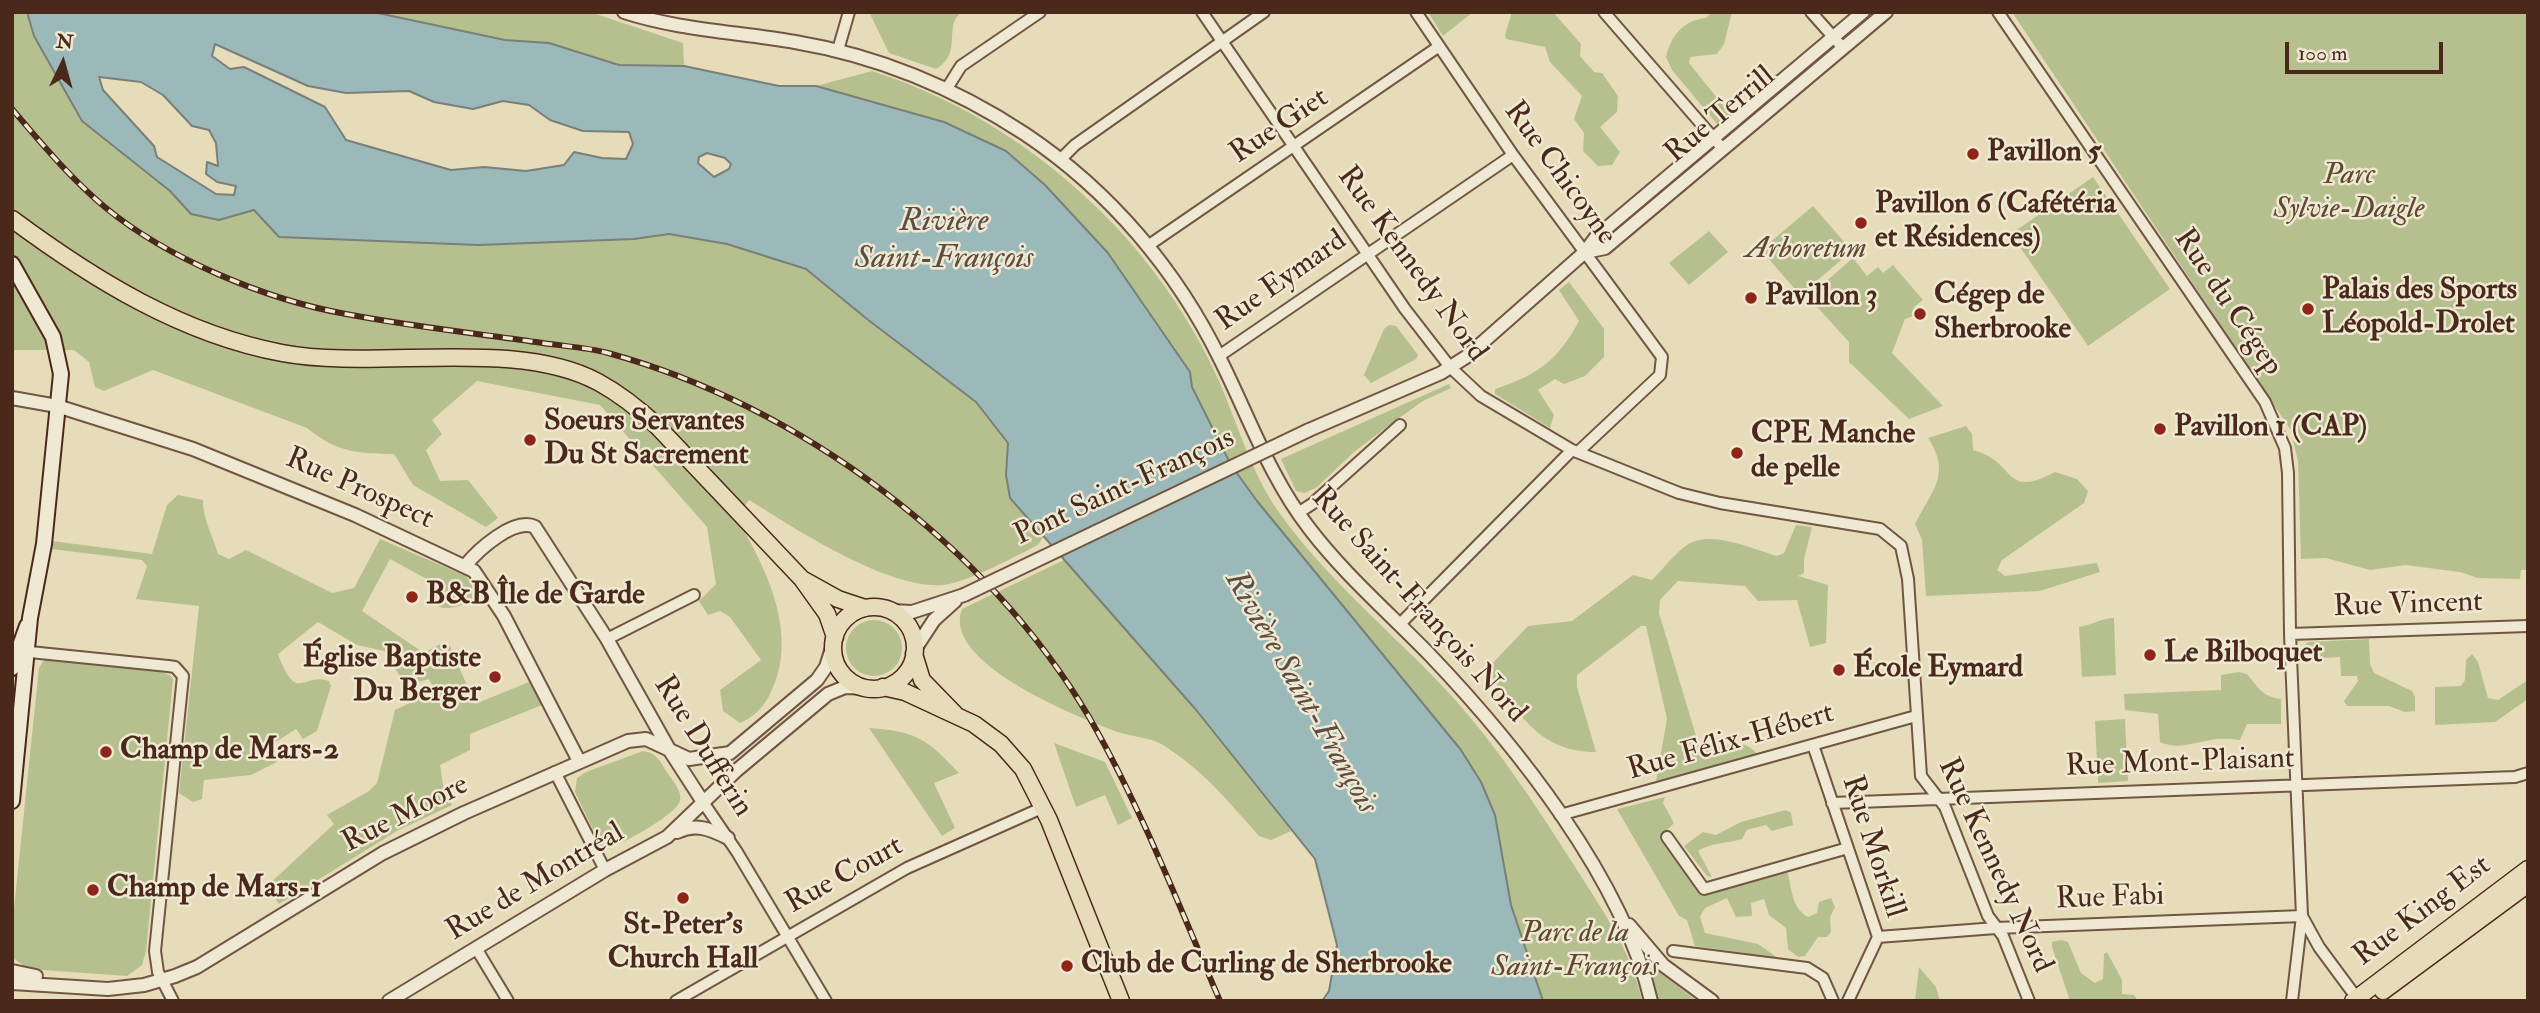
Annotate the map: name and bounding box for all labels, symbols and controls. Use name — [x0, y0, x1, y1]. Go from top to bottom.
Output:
north arrow — [28, 28, 98, 98]
scale bar — [2288, 28, 2446, 72]
text: N — [55, 29, 74, 55]
text: 100 m — [2298, 40, 2348, 67]
street label: Rue Terrill — [1659, 60, 1783, 172]
street label: Rue Giet — [1224, 81, 1336, 173]
street label: Rue Chicoyne — [1495, 95, 1623, 253]
place label: Pavillon 5 — [1987, 136, 2101, 172]
marker: Pavillon 5 — [1965, 146, 1981, 162]
park label: Parc Sylvie-Daigle — [2274, 159, 2424, 230]
street label: Rue Kennedy Nord — [1328, 160, 1494, 370]
place label: Pavillon 6 (Cafétéria et Résidences) — [1875, 188, 2116, 258]
water label: Rivière Saint-François — [855, 204, 1033, 279]
marker: Pavillon 6 (Cafétéria et Résidences) — [1853, 215, 1869, 231]
street label: Rue du Cégep — [2165, 223, 2289, 383]
street label: Rue Eymard — [1210, 224, 1354, 340]
park label: Arboretum — [1746, 233, 1866, 269]
place label: Palais des Sports Léopold-Drolet — [2322, 274, 2517, 344]
place label: Cégep de Sherbrooke — [1934, 279, 2071, 350]
place label: Pavillon 3 — [1765, 280, 1878, 316]
marker: Pavillon 3 — [1743, 290, 1759, 306]
marker: Palais des Sports Léopold-Drolet — [2300, 301, 2316, 317]
marker: Cégep de Sherbrooke — [1912, 306, 1928, 322]
place label: Soeurs Servantes Du St Sacrement — [544, 405, 748, 476]
place label: Pavillon 1 (CAP) — [2174, 411, 2367, 447]
place label: CPE Manche de pelle — [1751, 418, 1915, 488]
street label: Pont Saint-François — [1009, 421, 1241, 555]
marker: Pavillon 1 (CAP) — [2152, 421, 2168, 437]
marker: Soeurs Servantes Du St Sacrement — [522, 432, 538, 448]
street label: Rue Prospect — [279, 441, 439, 539]
marker: CPE Manche de pelle — [1729, 445, 1745, 461]
street label: Rue Saint-François Nord — [1303, 481, 1533, 731]
water label: Rivière Saint-François — [1215, 565, 1385, 821]
place label: B&B Île de Garde — [426, 579, 645, 615]
street label: Rue Vincent — [2333, 585, 2483, 627]
marker: B&B Île de Garde — [404, 589, 420, 605]
place label: Le Bilboquet — [2164, 637, 2322, 673]
place label: Église Baptiste Du Berger — [302, 642, 481, 712]
marker: Le Bilboquet — [2142, 647, 2158, 663]
place label: École Eymard — [1853, 652, 2023, 688]
marker: École Eymard — [1831, 662, 1847, 678]
marker: Église Baptiste Du Berger — [487, 669, 503, 685]
street label: Rue Dufferin — [644, 670, 760, 824]
street label: Rue Félix-Hébert — [1624, 696, 1838, 790]
place label: Champ de Mars-2 — [120, 734, 339, 770]
street label: Rue Mont-Plaisant — [2065, 742, 2295, 786]
marker: Champ de Mars-2 — [98, 744, 114, 760]
street label: Rue Kennedy Nord — [1928, 753, 2060, 979]
street label: Rue Moore — [337, 768, 475, 862]
street label: Rue Morkill — [1832, 771, 1912, 923]
street label: Rue de Montréal — [441, 816, 631, 950]
street label: Rue Court — [780, 829, 910, 923]
street label: Rue King Est — [2347, 849, 2499, 975]
place label: Champ de Mars-1 — [107, 872, 321, 908]
street label: Rue Fabi — [2055, 879, 2165, 919]
marker: Champ de Mars-1 — [85, 882, 101, 898]
marker: St-Peter's Church Hall — [675, 890, 691, 906]
place label: St-Peter's Church Hall — [608, 909, 758, 979]
park label: Parc de la Saint-François — [1491, 917, 1659, 988]
place label: Club de Curling de Sherbrooke — [1081, 948, 1452, 984]
marker: Club de Curling de Sherbrooke — [1059, 958, 1075, 974]

